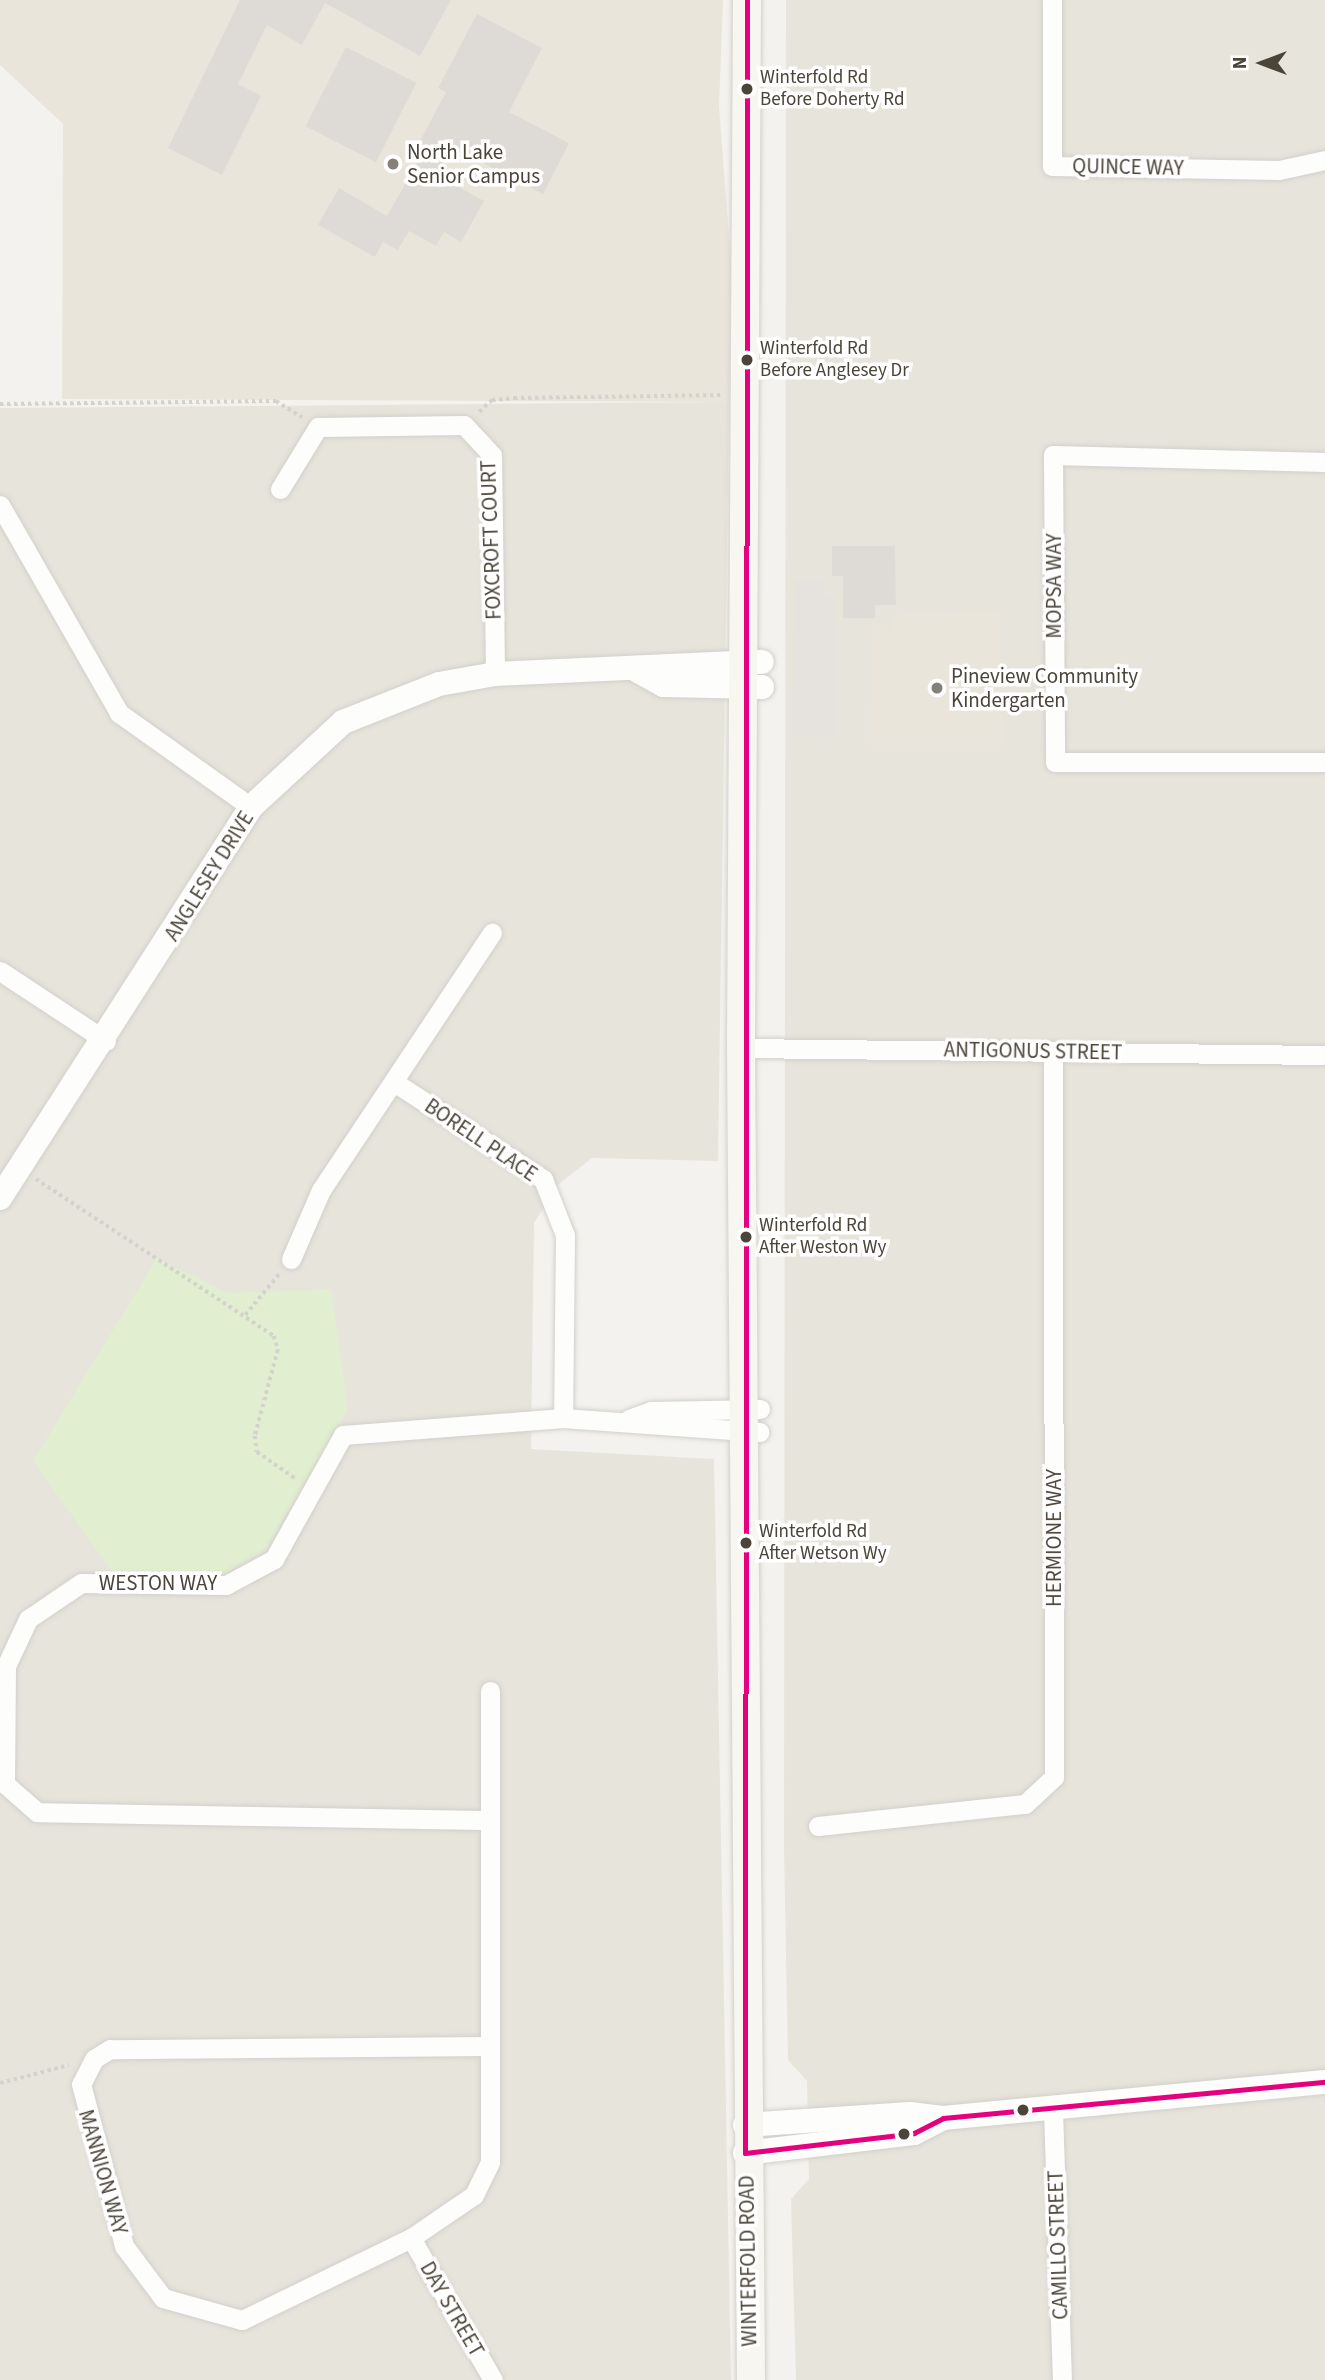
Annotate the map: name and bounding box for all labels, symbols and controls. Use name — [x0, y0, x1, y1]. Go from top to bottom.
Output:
north arrow — [1227, 28, 1297, 98]
text: N — [1227, 57, 1254, 69]
place label: Winterfold Rd Before Doherty Rd — [760, 67, 904, 111]
marker: Winterfold Rd Before Doherty Rd — [740, 82, 754, 96]
place label: North Lake Senior Campus — [407, 139, 540, 189]
street label: QUINCE WAY — [1072, 153, 1184, 181]
marker: North Lake Senior Campus — [385, 156, 401, 172]
place label: Winterfold Rd Before Anglesey Dr — [760, 338, 909, 382]
marker: Winterfold Rd Before Anglesey Dr — [740, 353, 754, 367]
street label: FOXCROFT COURT — [476, 460, 506, 620]
street label: MOPSA WAY — [1041, 533, 1067, 639]
place label: Pineview Community Kindergarten — [951, 663, 1138, 713]
marker: Pineview Community Kindergarten — [929, 680, 945, 696]
street label: ANGLESEY DRIVE — [159, 807, 259, 945]
street label: ANTIGONUS STREET — [944, 1037, 1122, 1065]
street label: BORELL PLACE — [420, 1093, 542, 1187]
place label: Winterfold Rd After Weston Wy — [759, 1215, 886, 1259]
marker: Winterfold Rd After Weston Wy — [739, 1230, 753, 1244]
street label: HERMIONE WAY — [1041, 1469, 1067, 1607]
place label: Winterfold Rd After Wetson Wy — [759, 1521, 887, 1565]
marker: Winterfold Rd After Wetson Wy — [739, 1536, 753, 1550]
street label: WESTON WAY — [99, 1570, 217, 1596]
unlabelled marker — [1016, 2103, 1030, 2117]
street label: MANNION WAY — [73, 2107, 133, 2237]
unlabelled marker — [897, 2127, 911, 2141]
street label: CAMILLO STREET — [1043, 2170, 1073, 2320]
street label: WINTERFOLD ROAD — [734, 2175, 762, 2347]
street label: DAY STREET — [415, 2257, 489, 2361]

